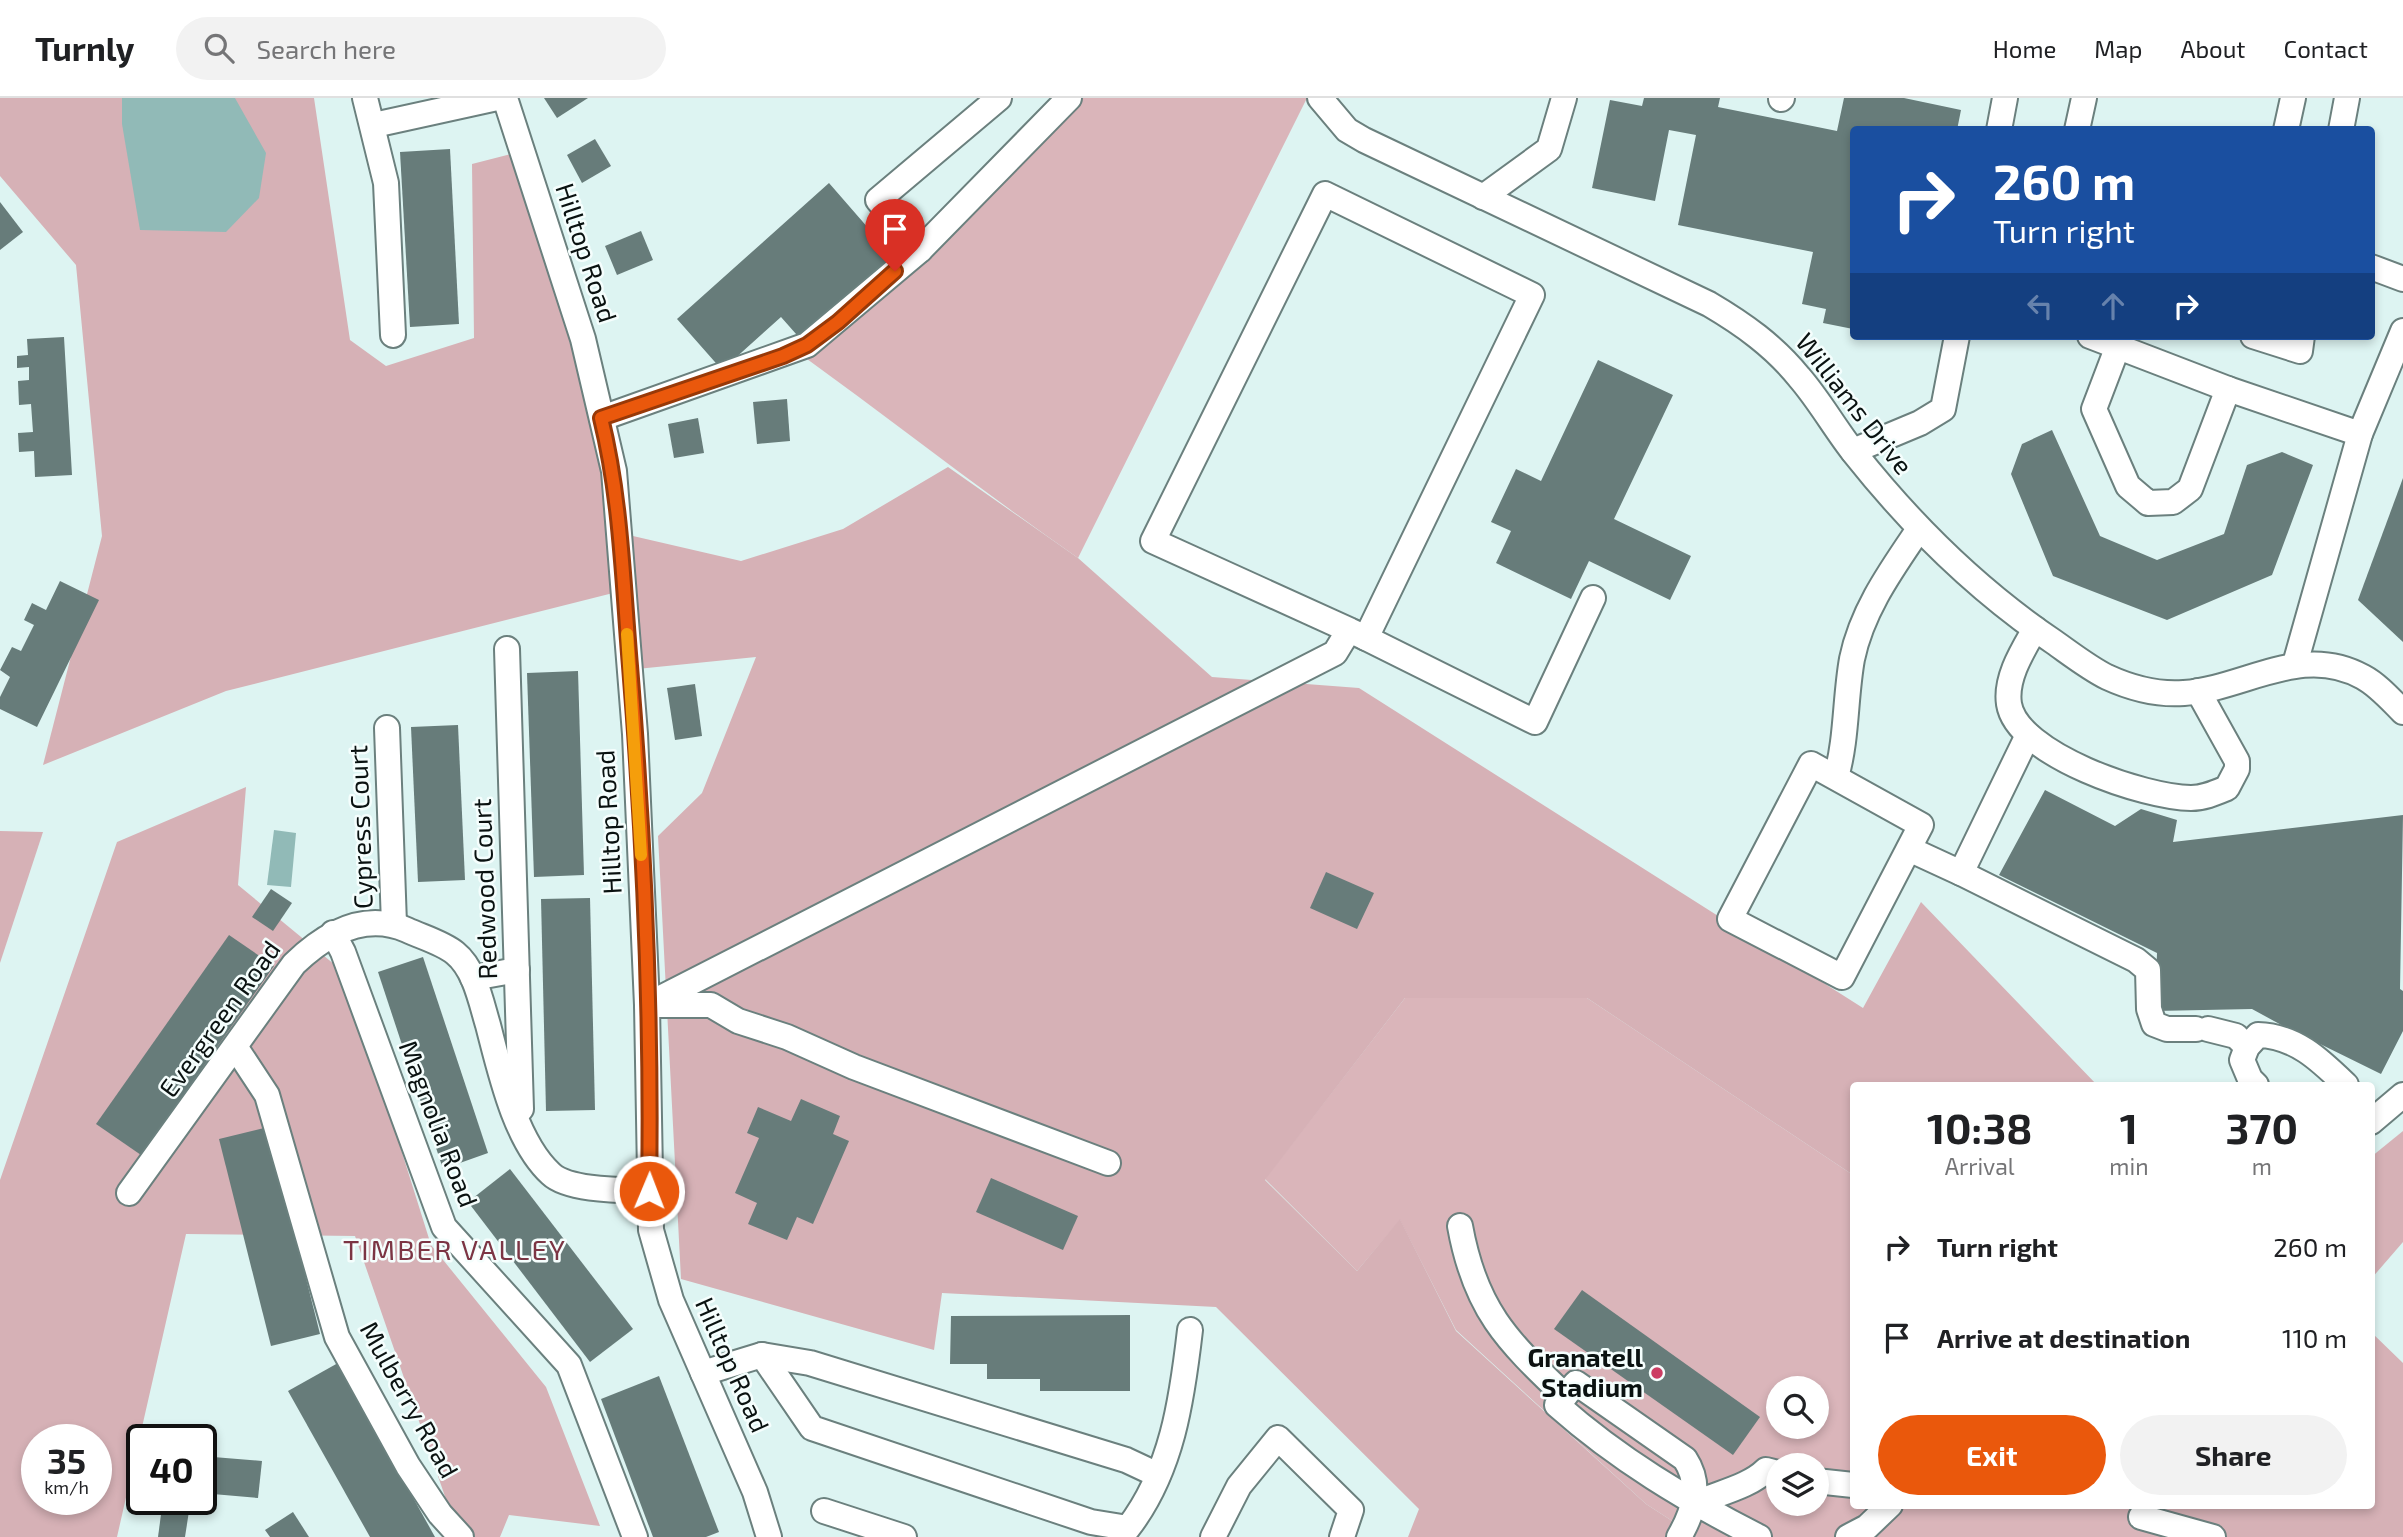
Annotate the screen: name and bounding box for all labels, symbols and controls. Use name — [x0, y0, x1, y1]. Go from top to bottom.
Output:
search box — [176, 17, 666, 80]
text: Turnly — [35, 28, 134, 68]
icon: search — [200, 29, 238, 67]
text: Search here — [256, 33, 396, 64]
text: Home — [1993, 34, 2056, 63]
text: Map — [2094, 34, 2142, 63]
text: About — [2180, 34, 2246, 63]
text: Contact — [2284, 34, 2368, 63]
text: 260 m — [1993, 151, 2135, 210]
icon: right — [1878, 154, 1969, 245]
street label: Hilltop Road — [550, 179, 624, 326]
pin — [865, 199, 925, 271]
icon: arrive — [876, 210, 914, 248]
text: Turn right — [1993, 211, 2135, 249]
icon: left — [2021, 287, 2059, 325]
icon: ahead — [2094, 287, 2132, 325]
icon: right — [2167, 287, 2205, 325]
street label: Williams Drive — [1790, 326, 1920, 480]
street label: Cypress Court — [341, 744, 378, 910]
street label: Hilltop Road — [588, 749, 627, 895]
street label: Redwood Court — [465, 798, 502, 980]
street label: Evergreen Road — [152, 934, 286, 1102]
street label: Magnolia Road — [393, 1036, 485, 1211]
text: 10:38 — [1927, 1102, 2032, 1152]
text: 1 — [2120, 1102, 2138, 1152]
text: 370 — [2226, 1102, 2298, 1152]
text: Arrival — [1945, 1152, 2015, 1180]
text: min — [2109, 1152, 2149, 1180]
text: m — [2252, 1152, 2272, 1180]
position arrow — [612, 1154, 686, 1228]
icon: right — [1878, 1228, 1916, 1266]
text: Turn right — [1937, 1231, 2058, 1262]
text: 260 m — [2273, 1231, 2347, 1262]
district label: TIMBER VALLEY — [343, 1232, 567, 1266]
street label: Hilltop Road — [690, 1292, 777, 1437]
street label: Mulberry Road — [355, 1316, 466, 1483]
icon: arrive — [1878, 1319, 1916, 1357]
text: Arrive at destination — [1937, 1322, 2190, 1353]
text: 110 m — [2282, 1322, 2347, 1353]
place label: Granatell Stadium — [1527, 1341, 1643, 1402]
marker: Granatell Stadium — [1649, 1365, 1665, 1381]
map controls — [1766, 1376, 1829, 1516]
button: search — [1766, 1376, 1829, 1439]
button: Exit — [1878, 1415, 2106, 1495]
button: Share — [2120, 1415, 2347, 1495]
speed limit sign: 40 — [126, 1424, 217, 1515]
text: 35 — [47, 1439, 86, 1481]
button: layers — [1766, 1453, 1829, 1516]
text: km/h — [44, 1476, 89, 1498]

